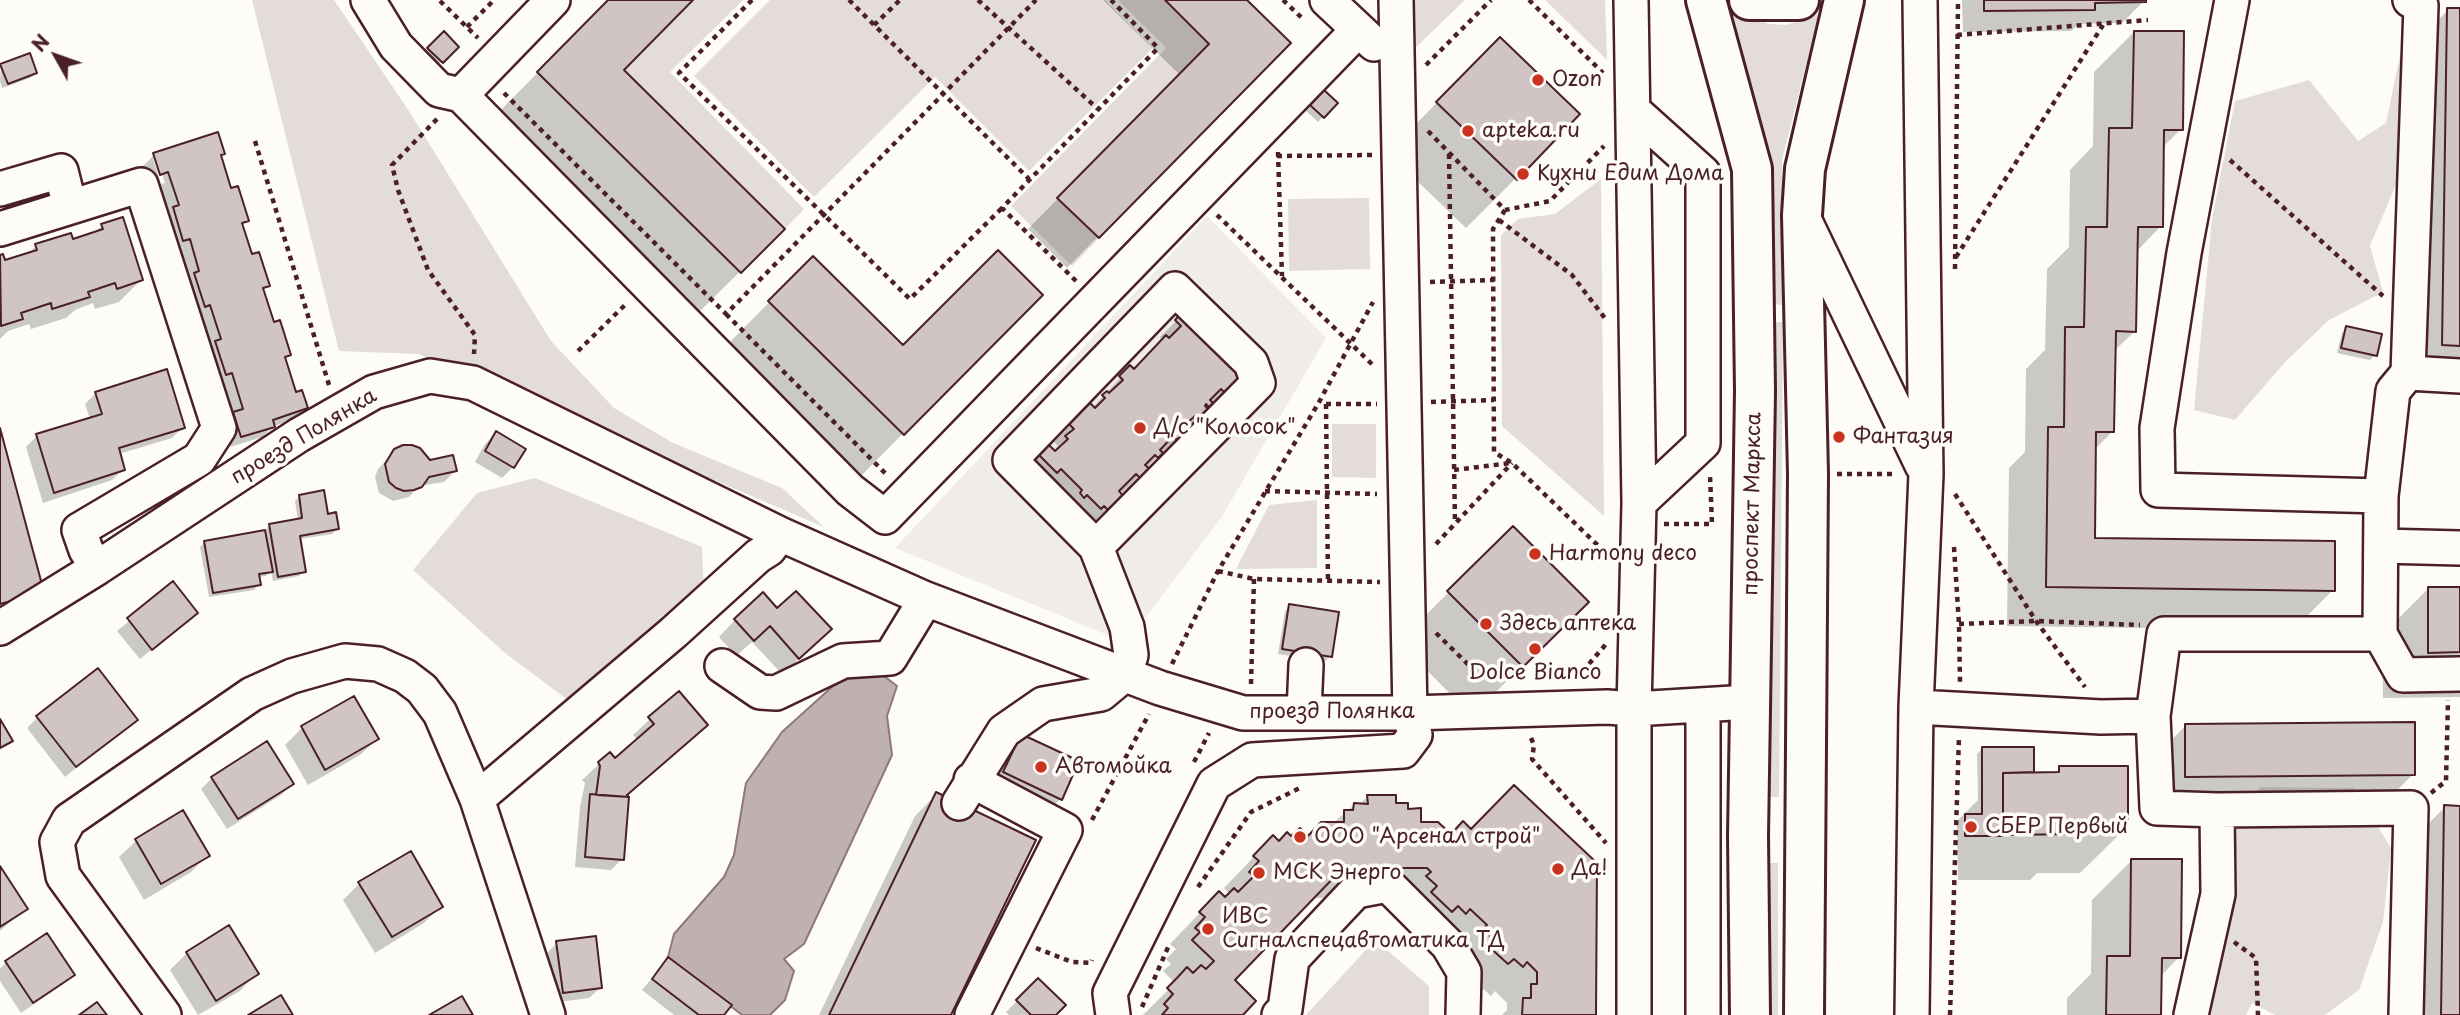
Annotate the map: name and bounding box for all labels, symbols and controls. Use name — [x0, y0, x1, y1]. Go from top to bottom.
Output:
north arrow — [21, 21, 91, 91]
text: N — [24, 28, 55, 57]
place label: Ozon — [1552, 67, 1602, 93]
marker: Ozon — [1530, 72, 1546, 88]
place label: apteka.ru — [1482, 118, 1580, 144]
marker: apteka.ru — [1460, 123, 1476, 139]
place label: Кухни Едим Дома — [1537, 161, 1724, 187]
marker: Кухни Едим Дома — [1515, 166, 1531, 182]
street label: проезд Полянка — [227, 384, 381, 490]
street label: проспект Маркса — [1739, 412, 1767, 596]
place label: Д/с "Колосок" — [1154, 415, 1296, 441]
marker: Д/с "Колосок" — [1132, 420, 1148, 436]
place label: Фантазия — [1853, 424, 1954, 450]
marker: Фантазия — [1831, 429, 1847, 445]
place label: Harmony deco — [1549, 541, 1697, 567]
marker: Harmony deco — [1527, 546, 1543, 562]
place label: Здесь аптека — [1500, 611, 1636, 637]
marker: Здесь аптека — [1478, 616, 1494, 632]
marker: Dolce Bianco — [1527, 641, 1543, 657]
place label: Dolce Bianco — [1469, 660, 1601, 686]
street label: проезд Полянка — [1249, 699, 1415, 725]
place label: Автомойка — [1055, 754, 1172, 780]
marker: Автомойка — [1033, 759, 1049, 775]
place label: СБЕР Первый — [1985, 814, 2128, 840]
marker: СБЕР Первый — [1963, 819, 1979, 835]
place label: ООО "Арсенал строй" — [1314, 824, 1541, 850]
marker: ООО "Арсенал строй" — [1292, 829, 1308, 845]
place label: Да! — [1572, 856, 1607, 882]
place label: МСК Энерго — [1273, 860, 1401, 886]
marker: Да! — [1550, 861, 1566, 877]
marker: МСК Энерго — [1251, 865, 1267, 881]
place label: ИВС Сигналспецавтоматика ТД — [1222, 904, 1505, 954]
marker: ИВС Сигналспецавтоматика ТД — [1200, 921, 1216, 937]

